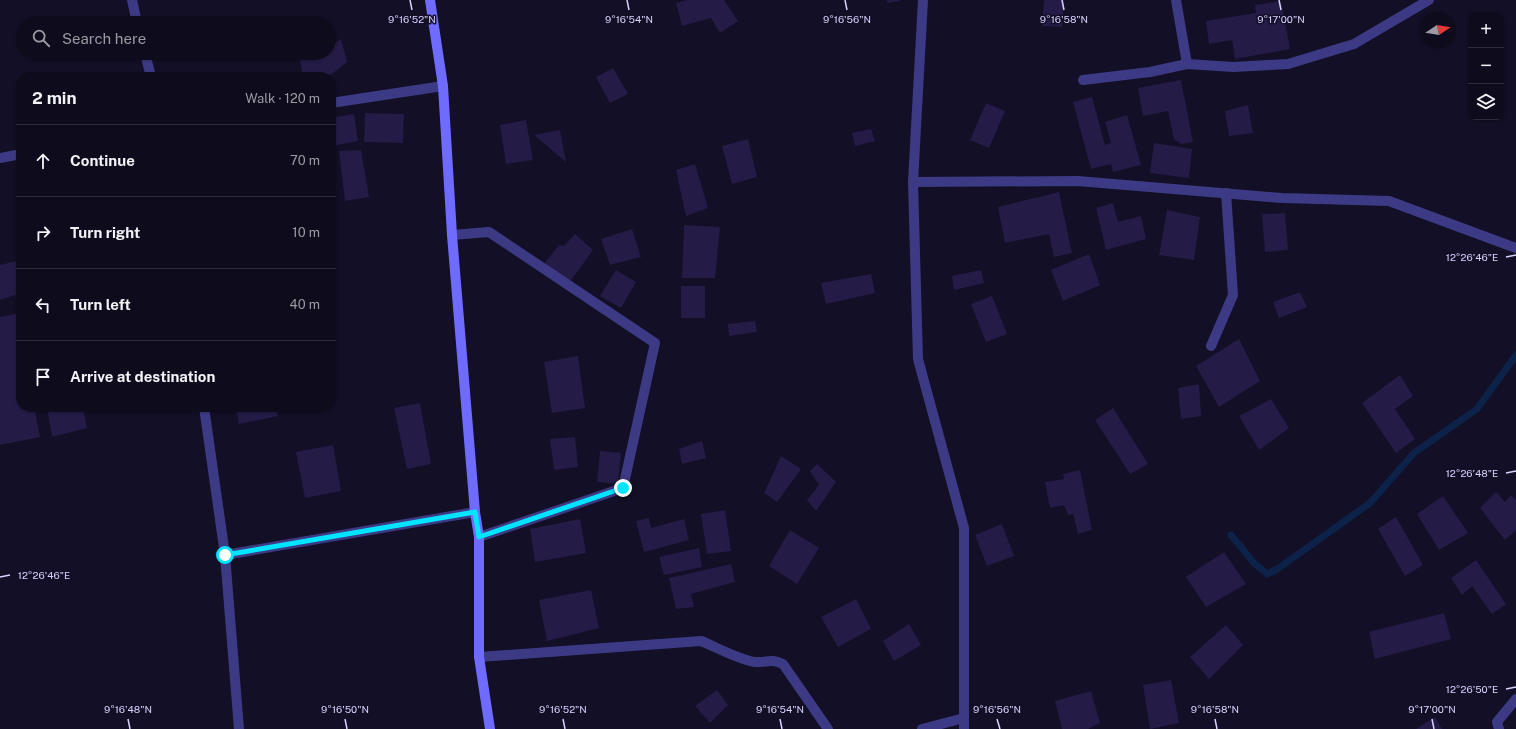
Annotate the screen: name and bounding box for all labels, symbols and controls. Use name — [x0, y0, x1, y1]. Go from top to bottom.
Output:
north arrow — [1420, 12, 1456, 48]
map controls — [1468, 12, 1504, 120]
button: + — [1468, 12, 1504, 48]
text: 9°16'52"N — [388, 13, 436, 25]
text: 9°16'54"N — [605, 13, 653, 25]
text: 9°16'56"N — [823, 13, 871, 25]
text: 9°16'58"N — [1040, 13, 1088, 25]
text: 9°17'00"N — [1257, 13, 1305, 25]
search box — [16, 16, 336, 60]
icon: search — [30, 27, 52, 49]
text: Search here — [62, 30, 146, 47]
button: − — [1468, 48, 1504, 84]
button: layers — [1468, 84, 1504, 120]
text: 2 min — [32, 88, 77, 108]
text: Walk · 120 m — [245, 91, 320, 106]
icon: ahead — [32, 150, 54, 172]
text: Continue — [70, 152, 135, 169]
text: 70 m — [290, 153, 320, 168]
icon: right — [32, 222, 54, 244]
text: Turn right — [70, 224, 140, 241]
text: 10 m — [292, 225, 320, 240]
text: 12°26'46"E — [1446, 251, 1498, 263]
icon: left — [32, 294, 54, 316]
text: Turn left — [70, 296, 131, 313]
text: 40 m — [289, 297, 320, 312]
icon: arrive — [32, 366, 54, 388]
text: Arrive at destination — [70, 368, 215, 385]
text: 12°26'48"E — [1446, 467, 1498, 479]
route end — [614, 479, 632, 497]
route start — [216, 546, 234, 564]
text: 12°26'46"E — [18, 569, 70, 581]
text: 12°26'50"E — [1446, 683, 1498, 695]
text: 9°16'48"N — [104, 703, 152, 715]
text: 9°16'50"N — [321, 703, 369, 715]
text: 9°16'52"N — [539, 703, 587, 715]
text: 9°16'54"N — [756, 703, 804, 715]
text: 9°16'56"N — [973, 703, 1021, 715]
text: 9°16'58"N — [1191, 703, 1239, 715]
text: 9°17'00"N — [1408, 703, 1456, 715]

